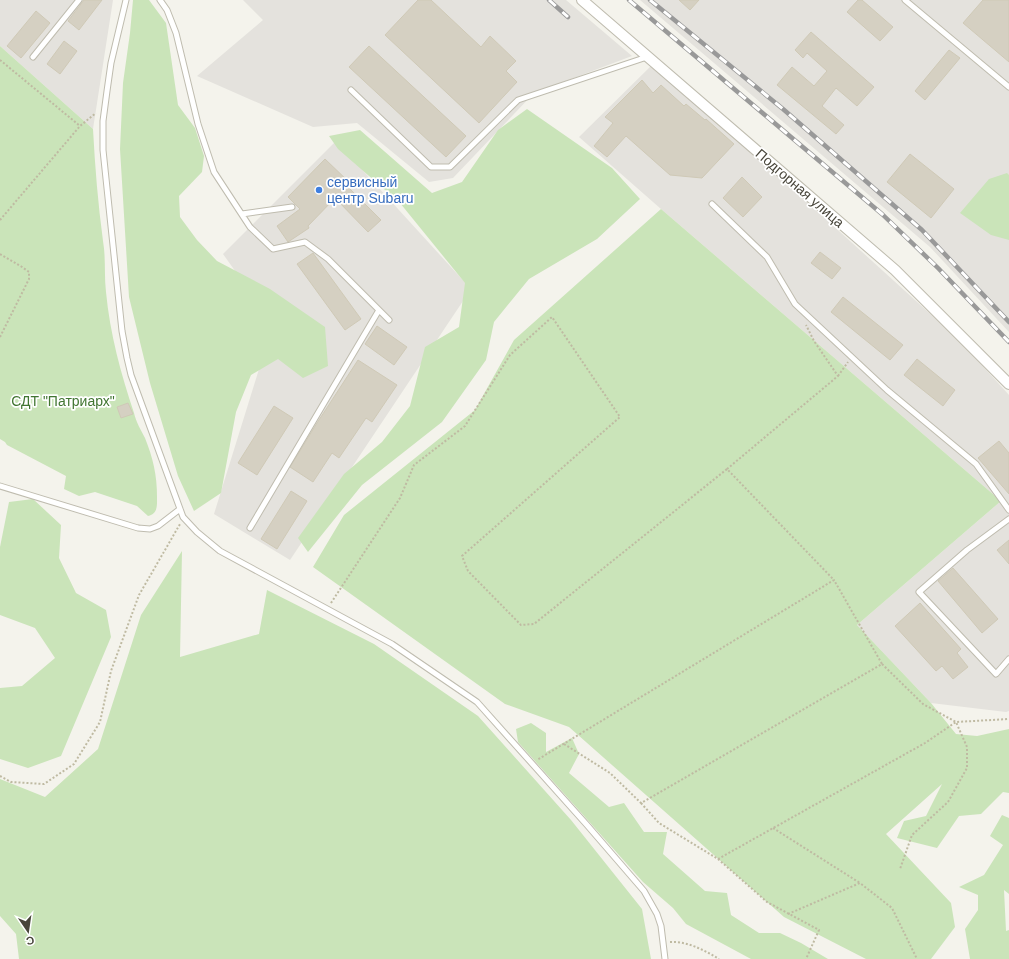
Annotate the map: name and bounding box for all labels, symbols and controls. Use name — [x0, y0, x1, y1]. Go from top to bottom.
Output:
street label: Подгорная улица — [753, 145, 848, 231]
place label: сервисный центр Subaru — [327, 174, 414, 206]
marker: сервисный центр Subaru — [314, 185, 324, 195]
park label: СДТ "Патриарх" — [11, 393, 115, 409]
north arrow — [8, 911, 48, 951]
text: С — [25, 934, 35, 947]

